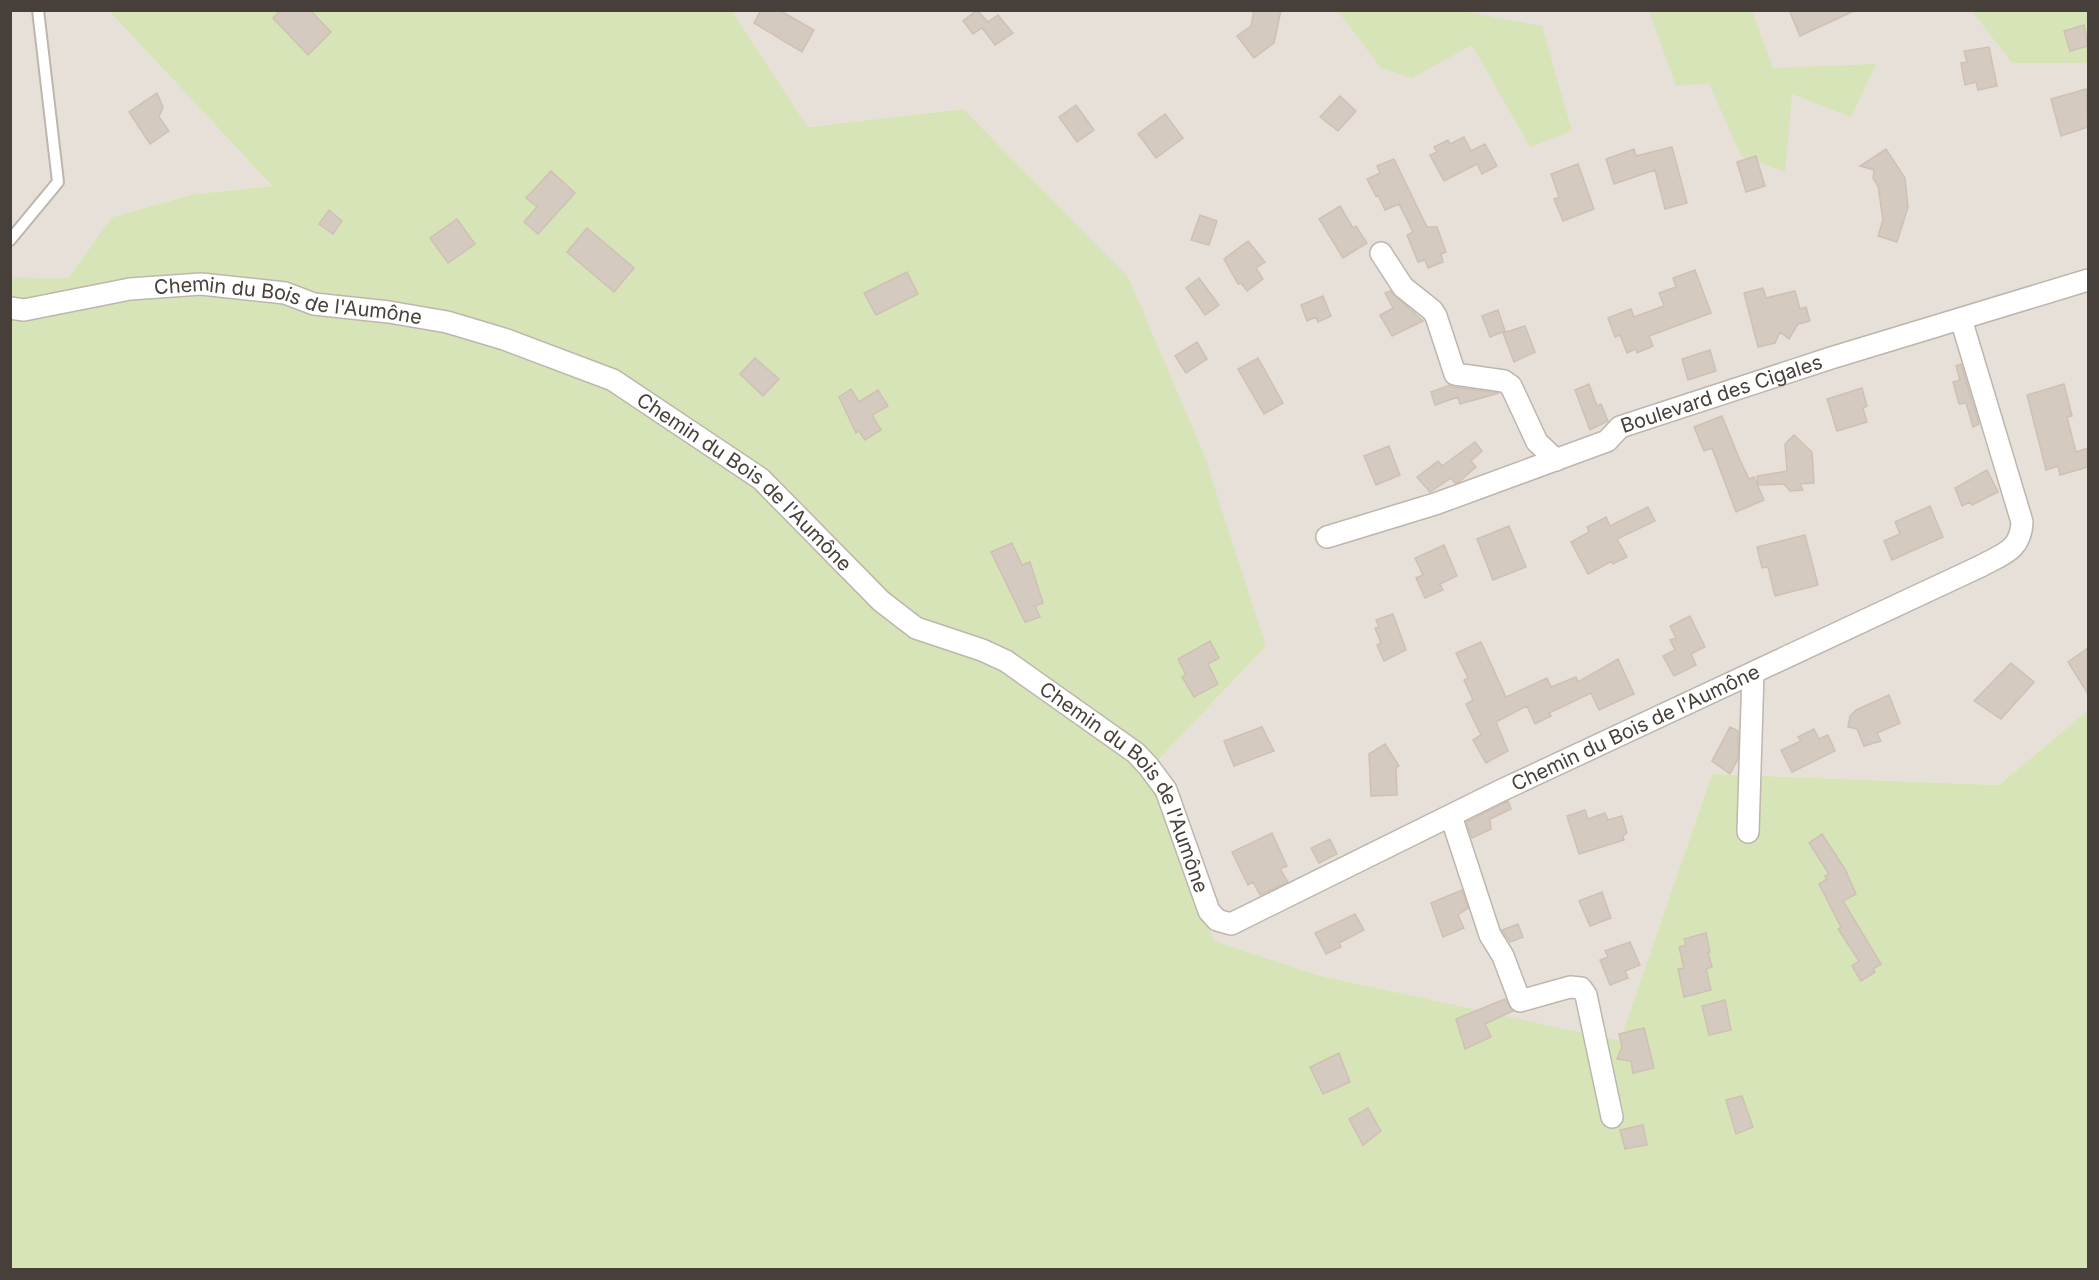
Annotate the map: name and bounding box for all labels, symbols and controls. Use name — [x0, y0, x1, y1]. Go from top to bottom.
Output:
street label: Chemin du Bois de l'Aumône — [153, 271, 424, 329]
street label: Boulevard des Cigales — [1618, 350, 1825, 438]
street label: Chemin du Bois de l'Aumône — [632, 387, 857, 576]
street label: Chemin du Bois de l'Aumône — [1507, 659, 1763, 796]
street label: Chemin du Bois de l'Aumône — [1035, 677, 1214, 896]

